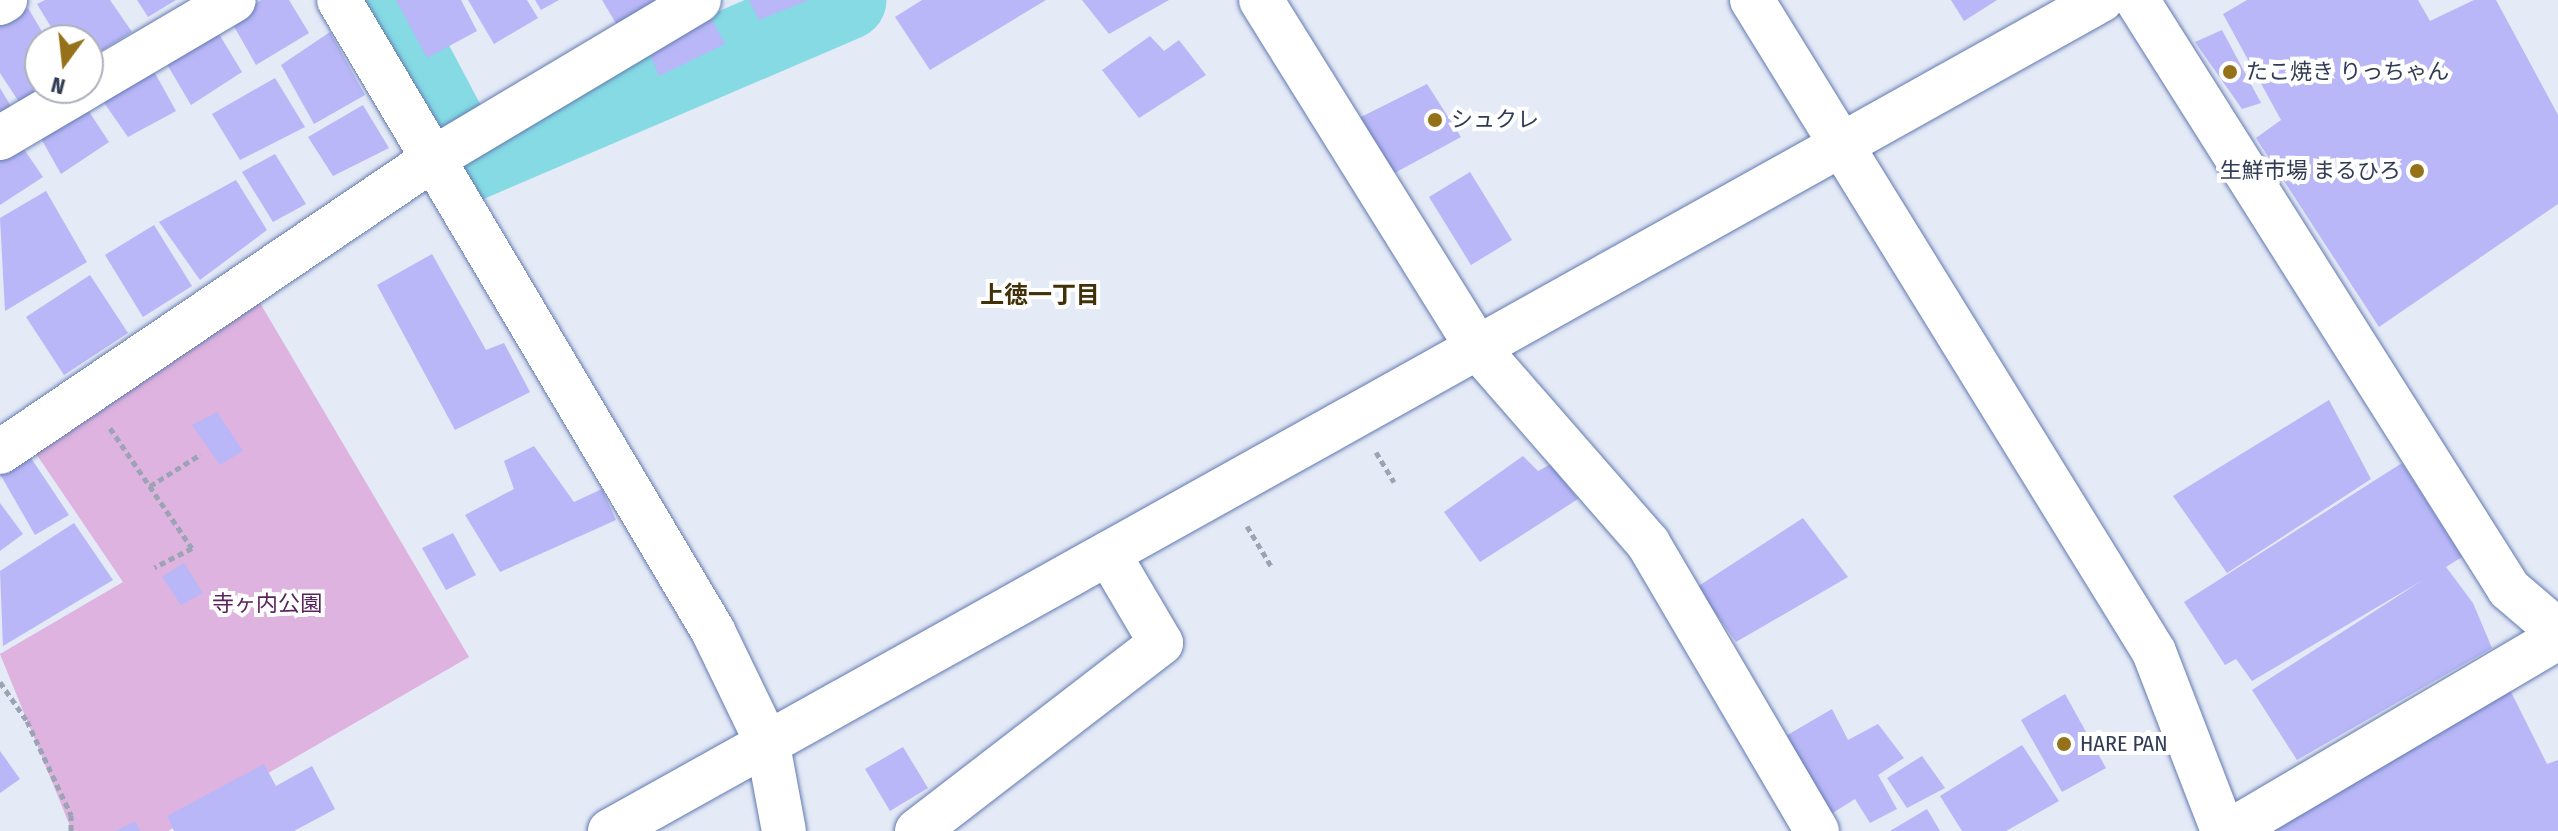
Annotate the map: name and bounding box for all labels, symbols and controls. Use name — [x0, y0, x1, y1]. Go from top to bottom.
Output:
north arrow — [24, 24, 104, 104]
place label: たこ焼き りっちゃん — [2246, 59, 2449, 85]
marker: たこ焼き りっちゃん — [2221, 63, 2239, 81]
text: N — [48, 71, 68, 100]
place label: シュクレ — [1451, 107, 1539, 133]
marker: シュクレ — [1426, 111, 1444, 129]
place label: 生鮮市場 まるひろ — [2220, 158, 2401, 184]
marker: 生鮮市場 まるひろ — [2408, 162, 2426, 180]
district label: 上徳一丁目 — [980, 282, 1100, 310]
park label: 寺ヶ内公園 — [212, 591, 322, 617]
place label: HARE PAN — [2080, 731, 2167, 757]
marker: HARE PAN — [2055, 735, 2073, 753]

